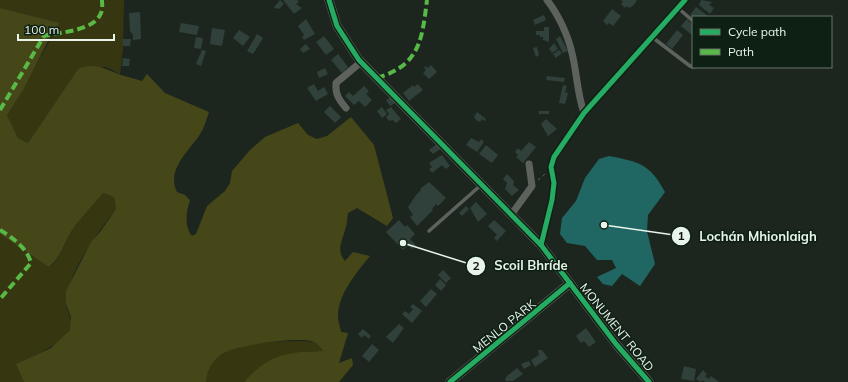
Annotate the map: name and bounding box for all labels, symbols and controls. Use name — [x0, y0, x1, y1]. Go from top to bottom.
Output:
scale bar — [18, 16, 114, 42]
legend — [692, 16, 832, 68]
text: 100 m — [24, 22, 59, 37]
text: Cycle path — [728, 24, 786, 39]
text: Path — [728, 44, 754, 59]
callout: Lochán Mhionlaigh — [671, 224, 825, 249]
text: 1 — [677, 228, 685, 243]
text: Lochán Mhionlaigh — [699, 228, 817, 244]
callout: Scoil Bhríde — [466, 253, 576, 278]
text: Scoil Bhríde — [494, 257, 568, 273]
text: 2 — [472, 258, 480, 273]
street label: MONUMENT ROAD — [577, 280, 657, 374]
street label: MENLO PARK — [470, 296, 539, 356]

